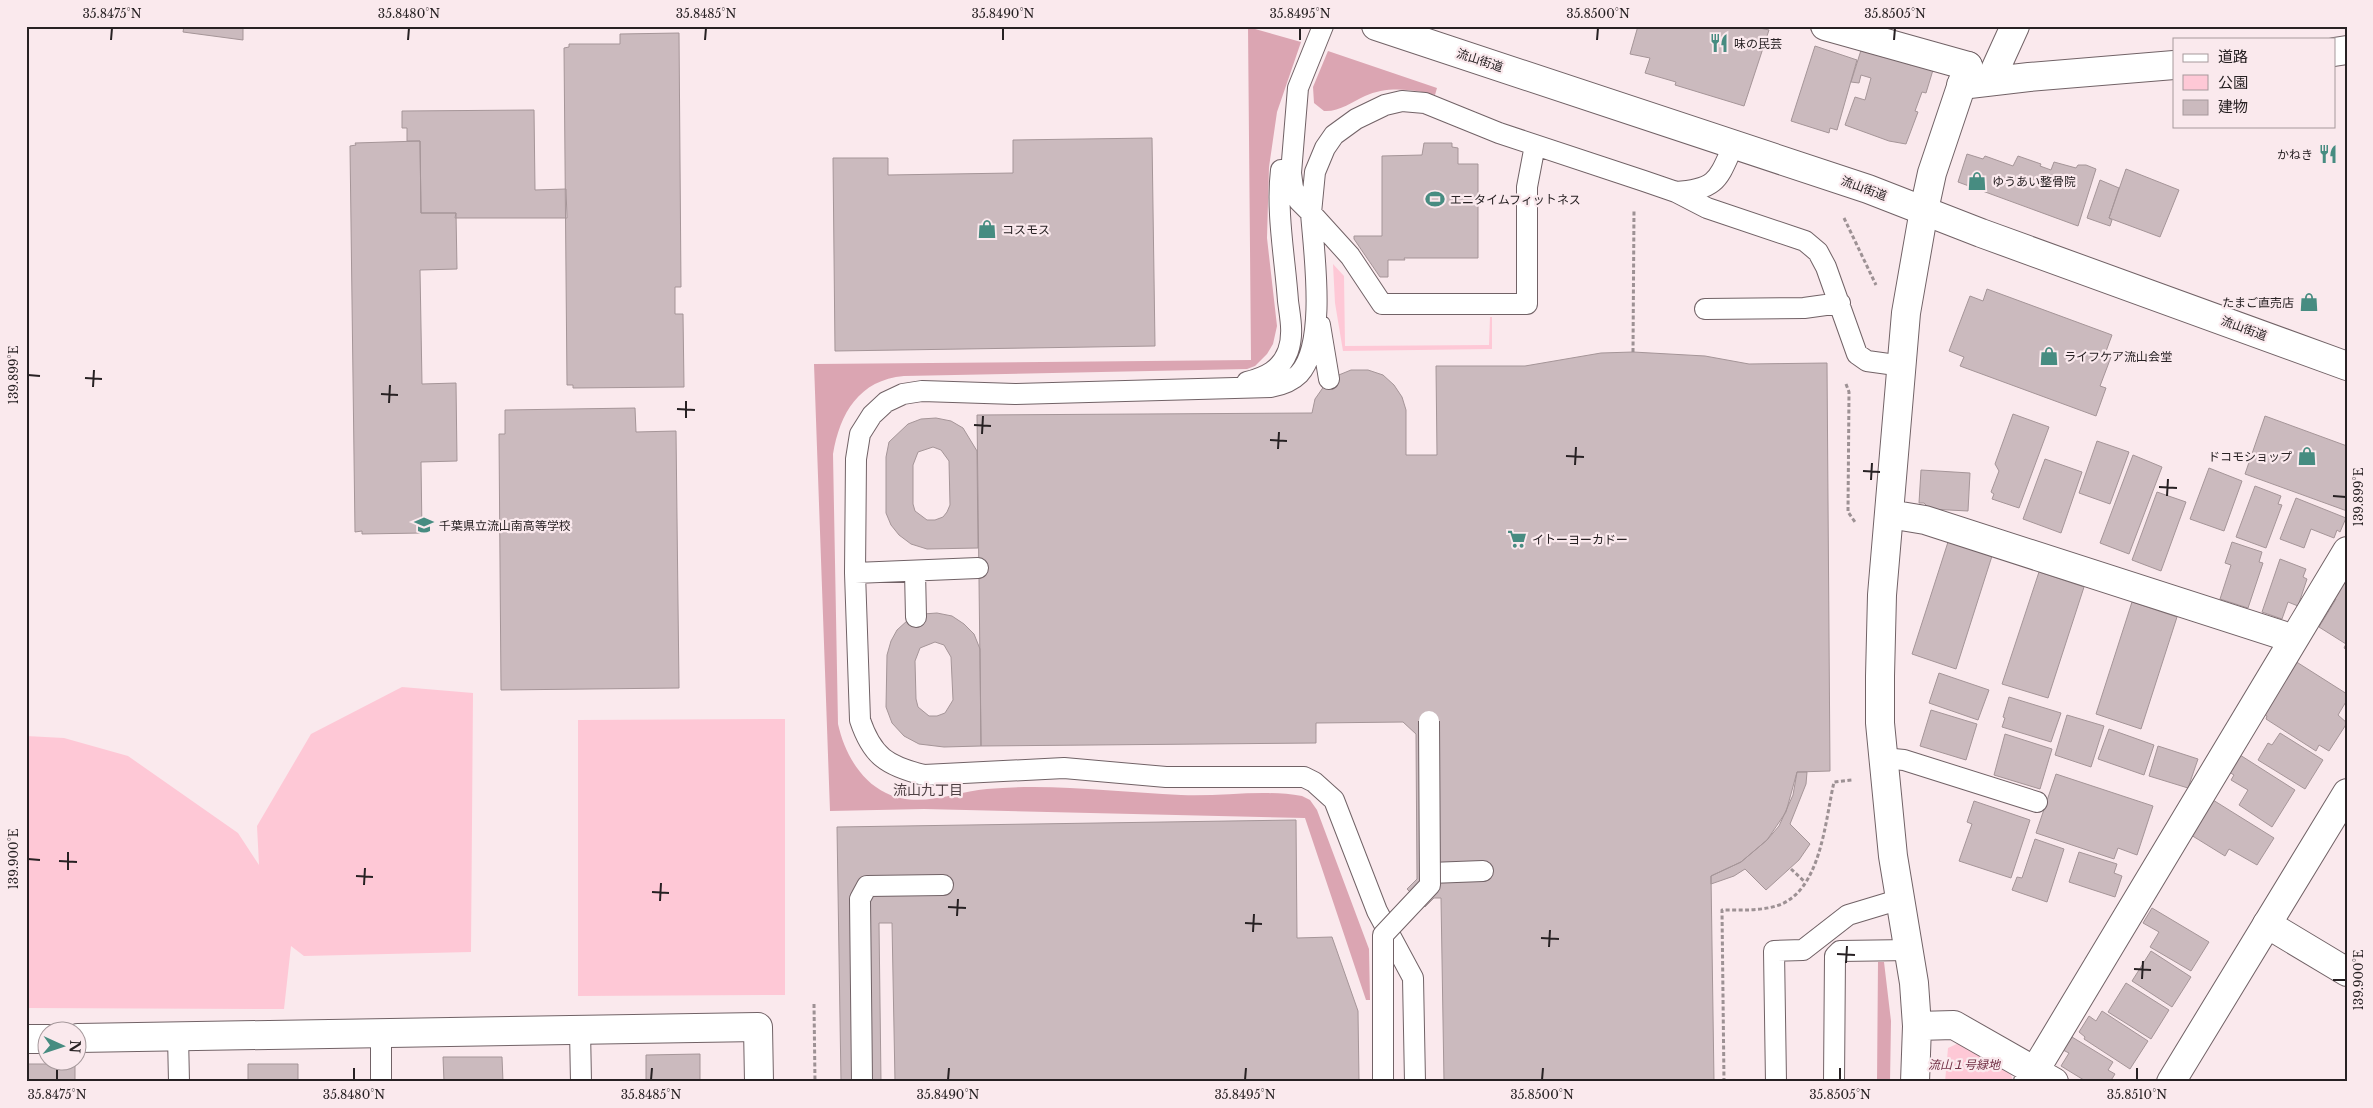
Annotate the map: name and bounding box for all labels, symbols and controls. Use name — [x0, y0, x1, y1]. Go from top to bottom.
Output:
text: 35.8475°N — [82, 6, 142, 21]
text: 35.8480°N — [378, 6, 440, 21]
text: 35.8485°N — [676, 6, 736, 21]
text: 35.8490°N — [972, 6, 1035, 21]
text: 35.8495°N — [1269, 6, 1331, 21]
text: 35.8500°N — [1566, 6, 1630, 21]
text: 35.8505°N — [1864, 6, 1926, 21]
restaurant icon: 味の民芸 — [1708, 32, 1730, 54]
place label: 味の民芸 — [1734, 36, 1782, 51]
legend — [2173, 38, 2336, 128]
street label: 流山街道 — [1455, 45, 1505, 75]
text: 道路 — [2218, 47, 2248, 66]
text: 公園 — [2218, 73, 2248, 92]
text: 建物 — [2218, 97, 2248, 116]
restaurant icon: かねき — [2317, 143, 2339, 165]
place label: かねき — [2277, 147, 2313, 162]
shop icon: ゆうあい整骨院 — [1966, 170, 1988, 192]
street label: 流山街道 — [1839, 173, 1889, 203]
place label: ゆうあい整骨院 — [1992, 174, 2076, 189]
sports icon: エニタイムフィットネス — [1424, 188, 1446, 210]
place label: エニタイムフィットネス — [1450, 192, 1581, 207]
shop icon: コスモス — [976, 218, 998, 240]
place label: コスモス — [1002, 222, 1050, 237]
shop icon: たまご直売店 — [2298, 291, 2320, 313]
place label: たまご直売店 — [2222, 295, 2294, 310]
street label: 流山街道 — [2219, 313, 2269, 343]
text: 139.899°E — [6, 345, 21, 404]
shop icon: ライフケア流山会堂 — [2038, 345, 2060, 367]
place label: ライフケア流山会堂 — [2064, 349, 2172, 364]
shop icon: ドコモショップ — [2296, 445, 2318, 467]
place label: ドコモショップ — [2208, 449, 2292, 464]
text: 139.899°E — [2351, 467, 2366, 526]
school or university icon: 千葉県立流山南高等学校 — [413, 514, 435, 536]
place label: 千葉県立流山南高等学校 — [439, 518, 571, 533]
supermarket icon: イトーヨーカドー — [1506, 528, 1528, 550]
place label: イトーヨーカドー — [1532, 532, 1628, 547]
district label: 流山九丁目 — [893, 781, 963, 799]
text: 139.900°E — [6, 828, 21, 890]
text: 139.900°E — [2351, 949, 2366, 1011]
north arrow — [38, 1020, 88, 1070]
text: N — [66, 1040, 84, 1054]
park label: 流山１号緑地 — [1928, 1057, 2002, 1072]
text: 35.8475°N — [27, 1087, 87, 1102]
text: 35.8480°N — [323, 1087, 385, 1102]
text: 35.8485°N — [621, 1087, 681, 1102]
text: 35.8490°N — [917, 1087, 980, 1102]
text: 35.8495°N — [1214, 1087, 1276, 1102]
text: 35.8500°N — [1510, 1087, 1574, 1102]
text: 35.8505°N — [1809, 1087, 1871, 1102]
text: 35.8510°N — [2107, 1087, 2167, 1102]

